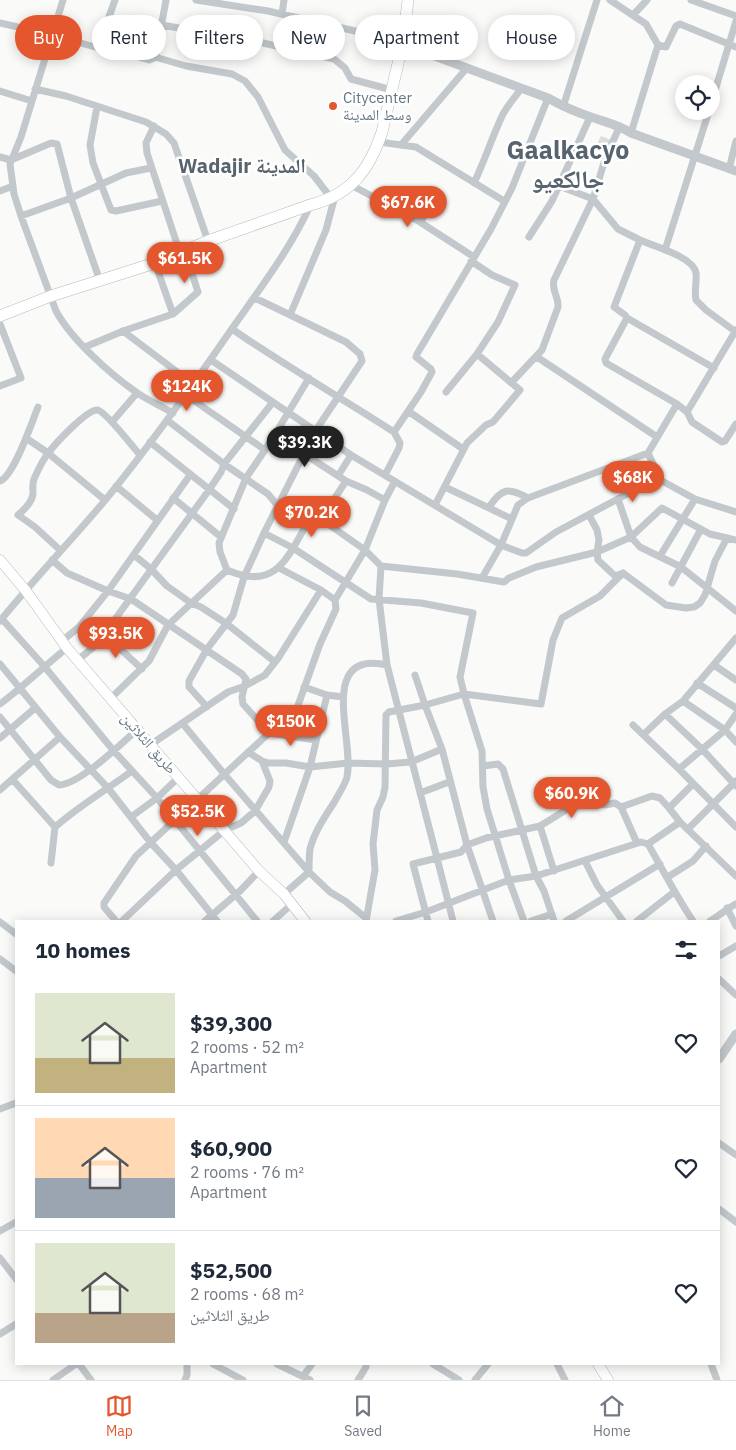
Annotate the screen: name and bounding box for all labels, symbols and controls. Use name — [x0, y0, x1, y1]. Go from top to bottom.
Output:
chip: Buy — [15, 15, 82, 60]
chip: Rent — [92, 15, 166, 60]
chip: Filters — [176, 15, 263, 60]
chip: New — [273, 15, 345, 60]
chip: Apartment — [355, 15, 478, 60]
chip: House — [488, 15, 575, 60]
map controls — [675, 75, 720, 120]
button: locate — [675, 75, 720, 120]
place label: Citycenter وسط المدينة — [343, 88, 412, 124]
marker: Citycenter وسط المدينة — [327, 100, 339, 112]
district label: Gaalkacyo جالكعيو — [507, 133, 629, 195]
district label: Wadajir المدينة — [178, 152, 306, 179]
pin: $67.6K — [367, 186, 449, 228]
text: $67.6K — [381, 192, 435, 212]
pin: $61.5K — [144, 242, 226, 284]
text: $61.5K — [158, 248, 212, 268]
pin: $124K — [152, 370, 222, 412]
text: $124K — [162, 376, 212, 396]
pin: $39.3K — [264, 426, 346, 468]
text: $39.3K — [278, 432, 332, 452]
pin: $68K — [603, 460, 663, 503]
text: $68K — [613, 467, 653, 487]
pin: $70.2K — [271, 496, 353, 538]
text: $70.2K — [285, 502, 339, 522]
pin: $93.5K — [75, 616, 157, 659]
text: $93.5K — [89, 623, 143, 643]
pin: $150K — [256, 704, 326, 747]
street label: طريق الثلاثين — [117, 709, 181, 778]
text: $150K — [266, 711, 316, 731]
pin: $60.9K — [531, 776, 613, 819]
text: $60.9K — [545, 783, 599, 803]
pin: $52.5K — [157, 794, 239, 837]
text: $52.5K — [171, 801, 225, 821]
text: 10 homes — [35, 936, 131, 964]
icon: filters — [672, 936, 700, 964]
text: $39,300 — [190, 1009, 272, 1037]
icon: home — [75, 1013, 135, 1073]
icon: heart — [672, 1029, 700, 1057]
text: 2 rooms · 52 m² — [190, 1037, 304, 1057]
text: Apartment — [190, 1057, 267, 1077]
text: $60,900 — [190, 1134, 272, 1162]
icon: home — [75, 1138, 135, 1198]
icon: heart — [672, 1154, 700, 1182]
text: 2 rooms · 76 m² — [190, 1162, 304, 1182]
text: Apartment — [190, 1182, 267, 1202]
text: $52,500 — [190, 1256, 272, 1284]
icon: home — [75, 1263, 135, 1323]
icon: heart — [672, 1279, 700, 1307]
text: 2 rooms · 68 m² — [190, 1284, 304, 1304]
text: طريق الثلاثين — [190, 1305, 270, 1325]
tab: Map — [105, 1392, 133, 1440]
tab: Saved — [344, 1392, 382, 1440]
tab: Home — [593, 1392, 631, 1440]

